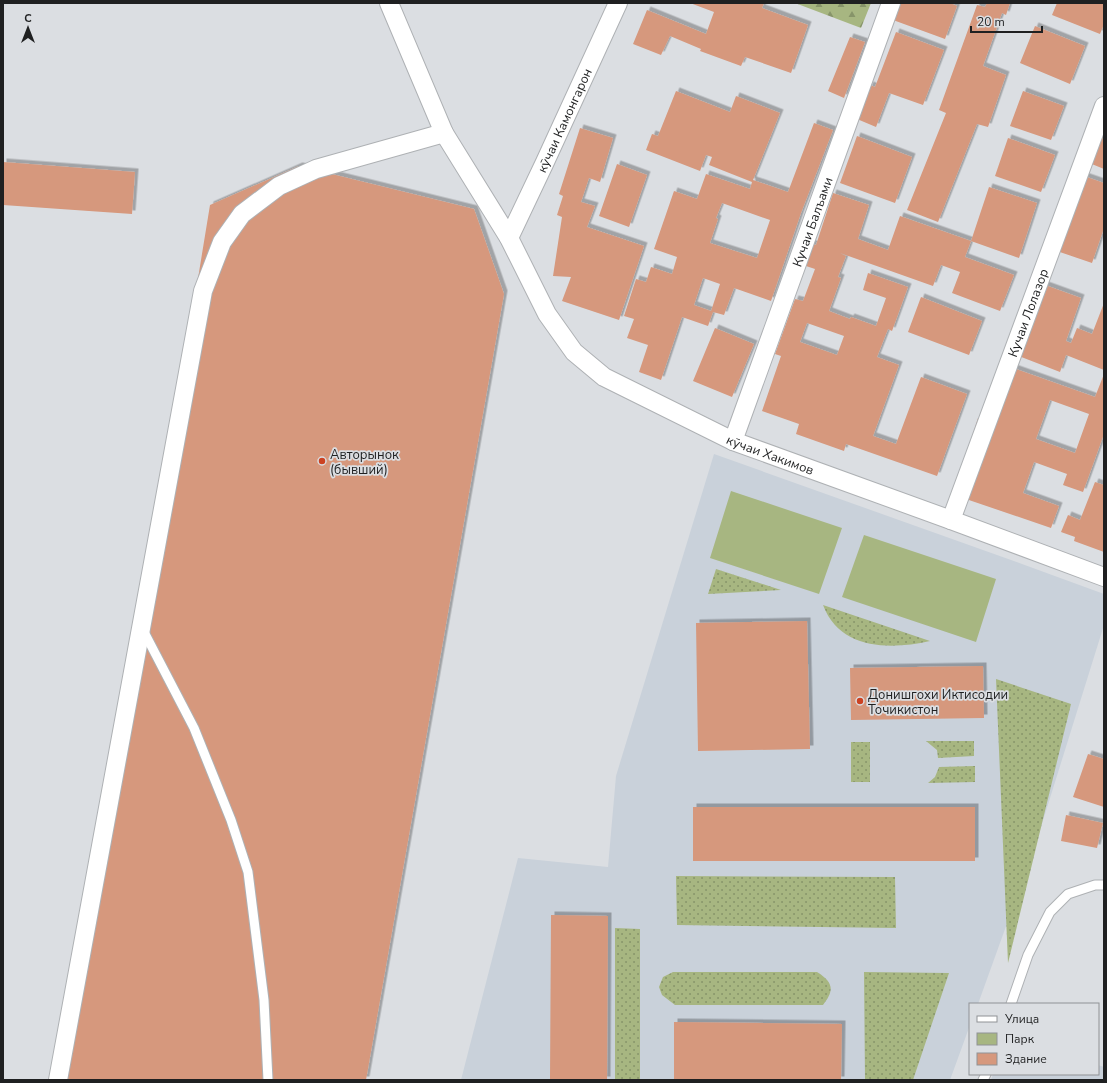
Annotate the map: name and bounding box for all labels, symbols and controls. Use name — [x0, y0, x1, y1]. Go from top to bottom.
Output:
north arrow — [8, 8, 48, 48]
scale bar — [971, 8, 1042, 34]
text: С — [24, 11, 32, 26]
text: 20 m — [977, 14, 1005, 30]
street label: кӯчаи Камонгарон — [533, 66, 597, 176]
street label: Кучаи Балъами — [789, 175, 837, 270]
street label: Кучаи Лолазор — [1004, 266, 1053, 360]
street label: кӯчаи Хакимов — [723, 431, 816, 480]
place label: Авторынок (бывший) — [330, 446, 399, 479]
marker: Авторынок (бывший) — [317, 456, 327, 466]
place label: Донишгохи Иктисодии Точикистон — [868, 686, 1008, 719]
marker: Донишгохи Иктисодии Точикистон — [855, 696, 865, 706]
legend — [969, 1003, 1099, 1075]
text: Улица — [1004, 1011, 1039, 1027]
text: Парк — [1005, 1031, 1035, 1047]
text: Здание — [1005, 1051, 1047, 1067]

